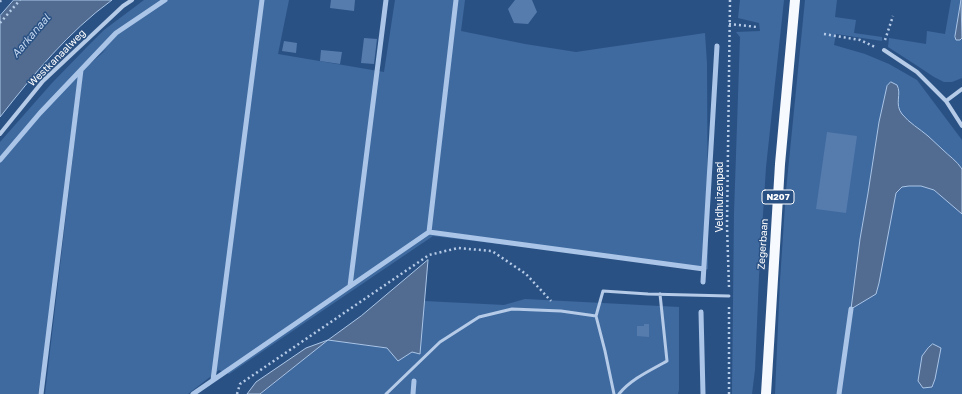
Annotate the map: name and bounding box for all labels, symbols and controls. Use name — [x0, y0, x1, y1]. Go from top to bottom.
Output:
water label: Aarkanaal — [9, 11, 53, 61]
street label: Westkanaalweg — [26, 27, 88, 89]
street label: Veldhuizenpad — [714, 161, 726, 233]
road number: N207 — [762, 190, 794, 204]
street label: Zegerbaan — [755, 218, 771, 270]

